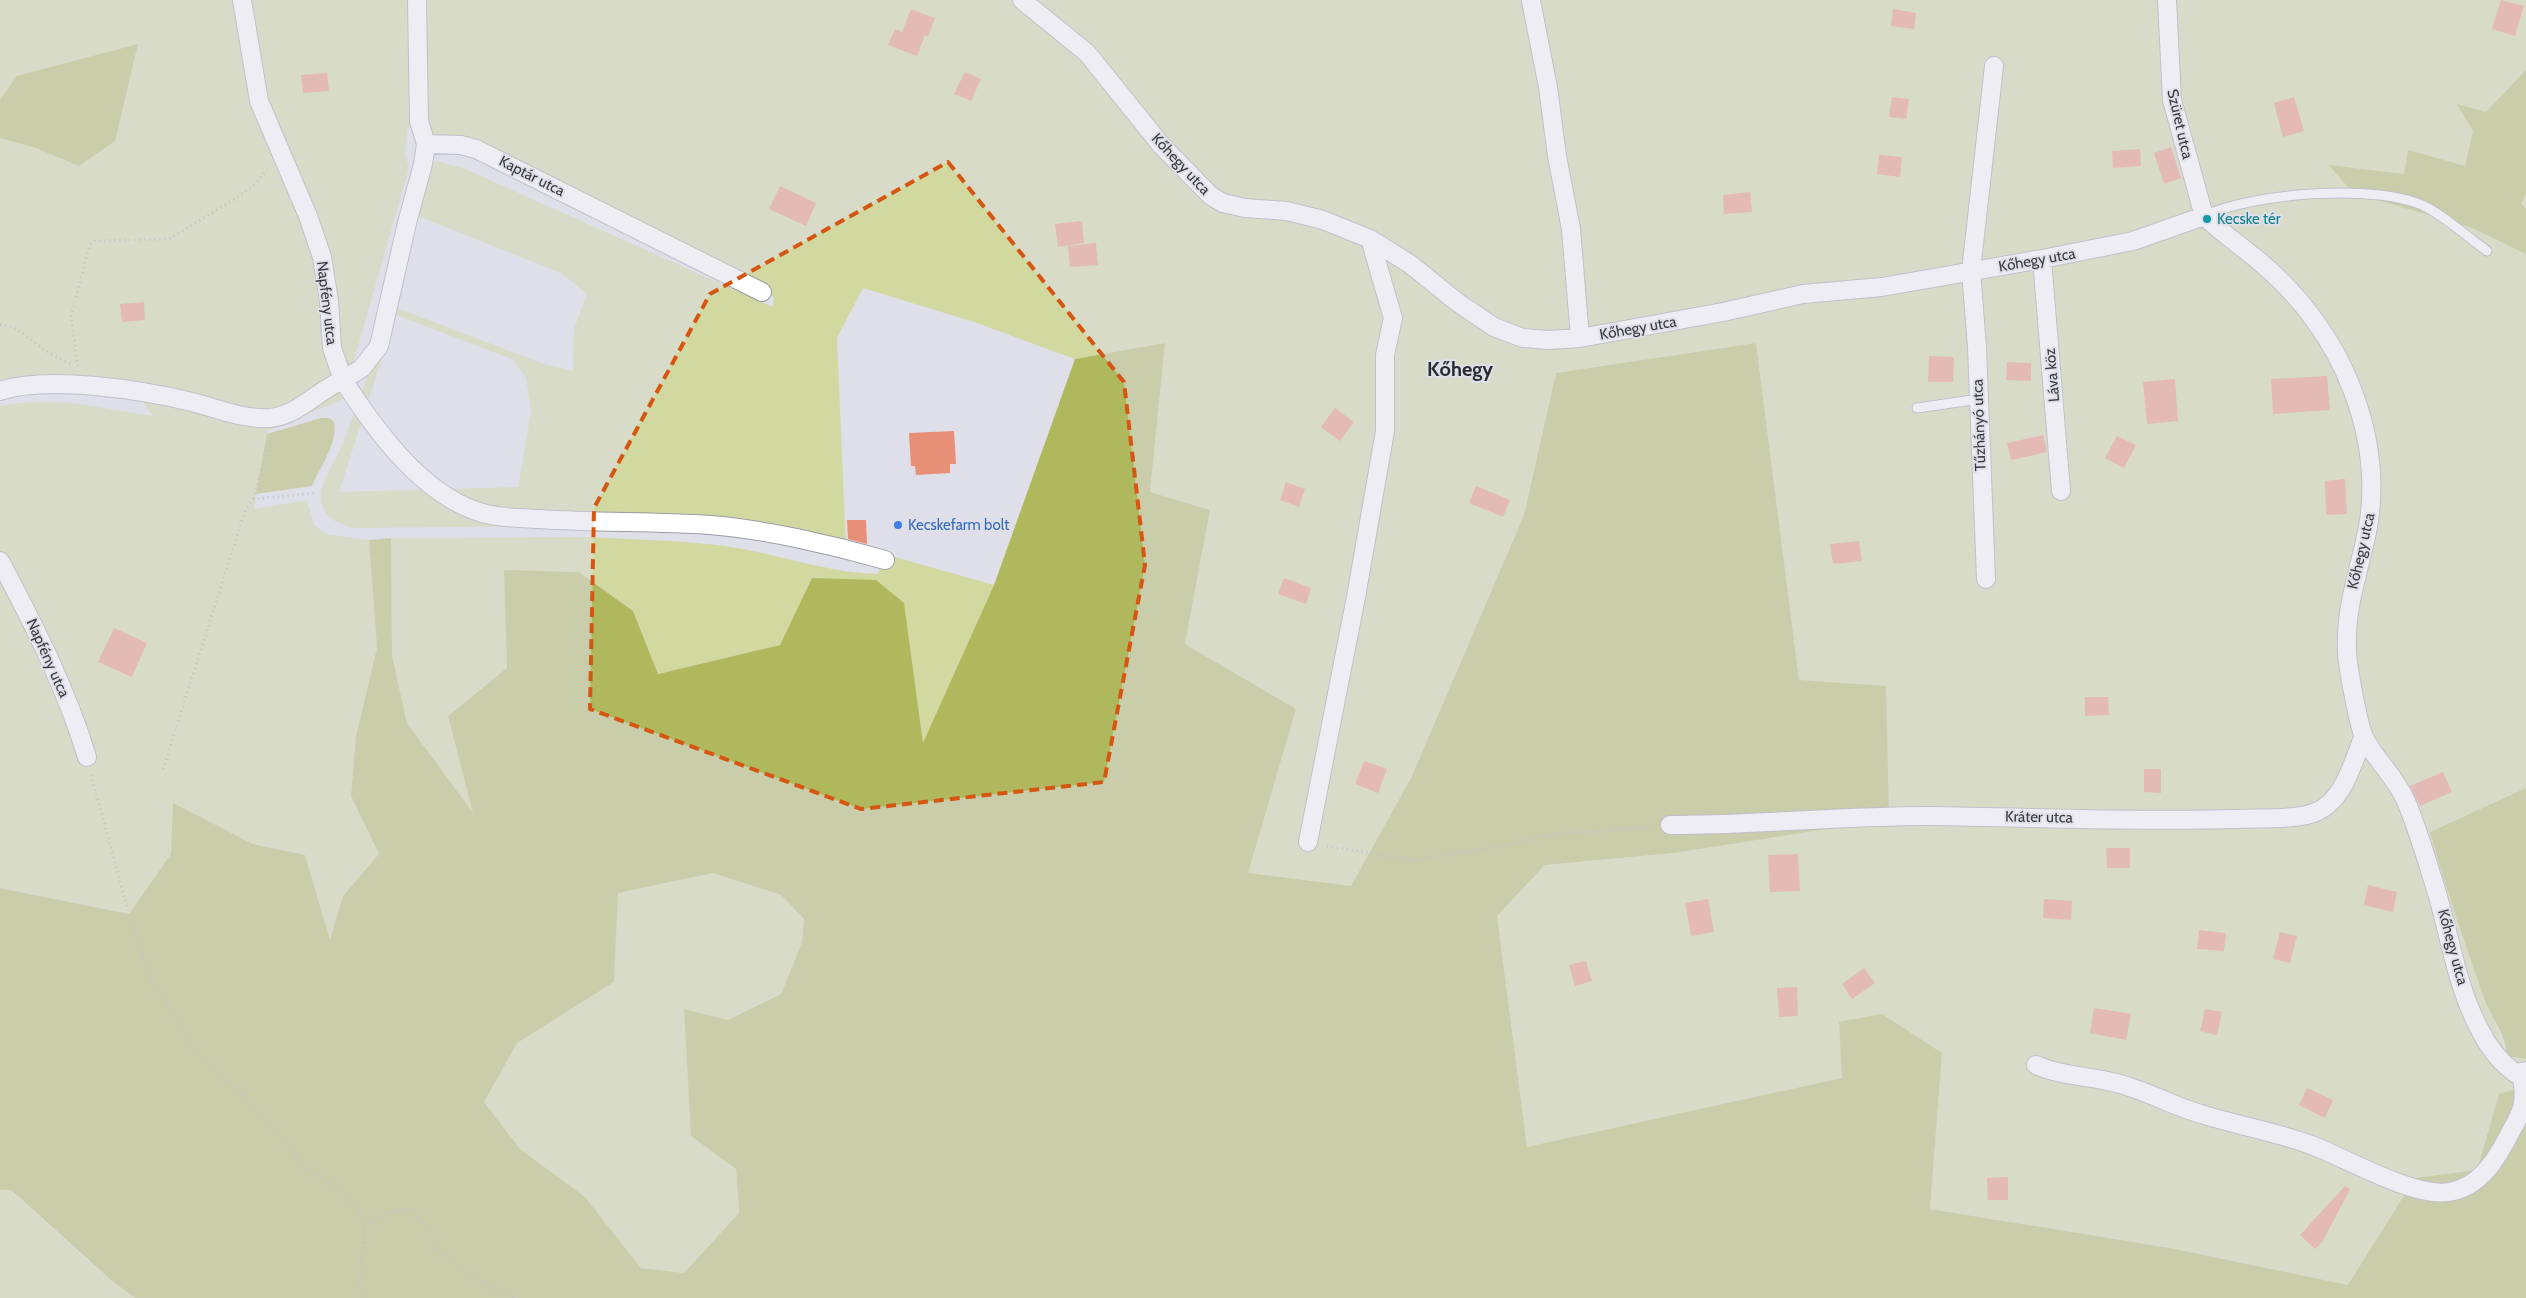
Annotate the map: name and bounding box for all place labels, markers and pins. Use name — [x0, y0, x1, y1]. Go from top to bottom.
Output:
place label: Kecske tér — [2217, 210, 2281, 228]
marker: Kecske tér — [2201, 213, 2213, 225]
place label: Kecskefarm bolt — [908, 516, 1009, 534]
marker: Kecskefarm bolt — [892, 519, 904, 531]

